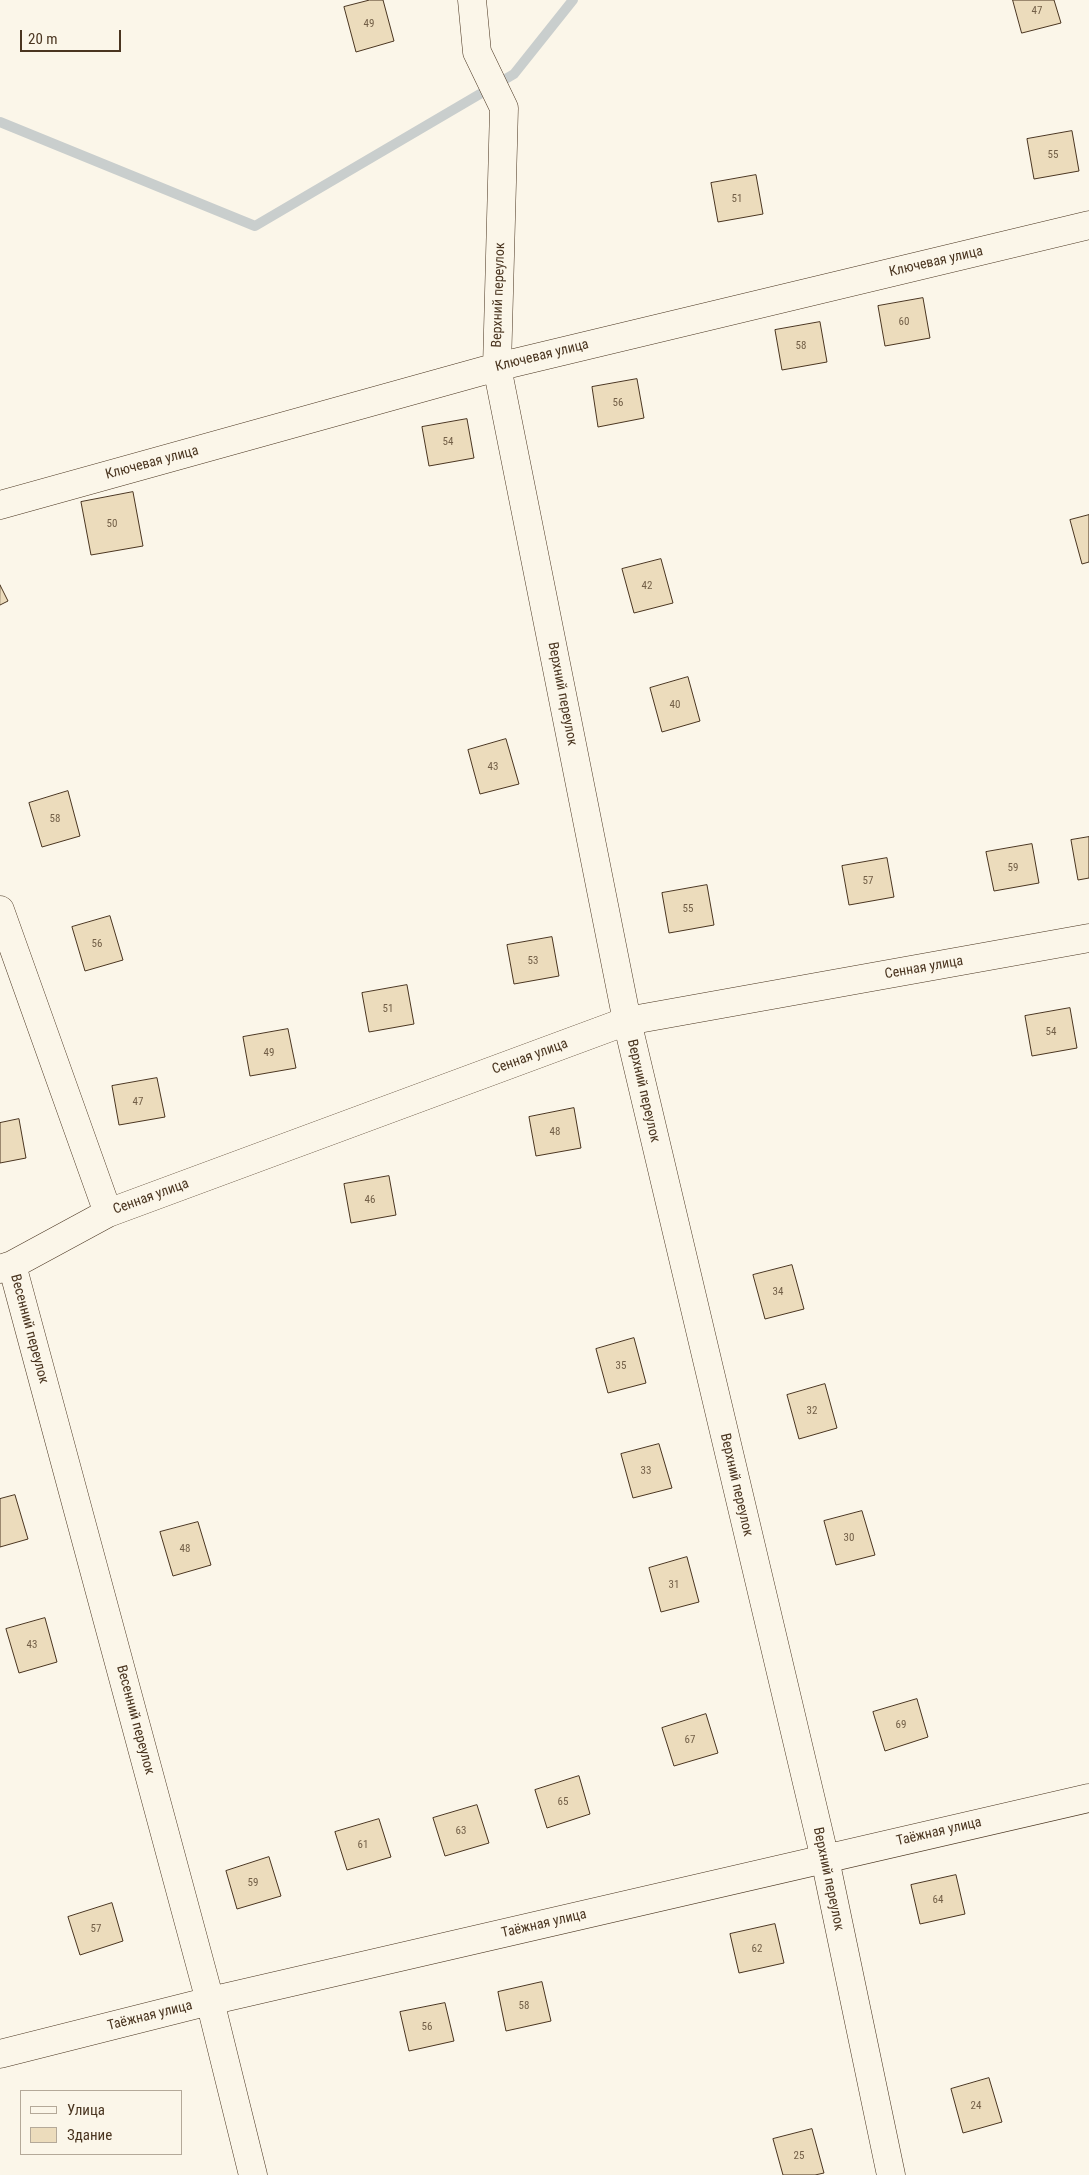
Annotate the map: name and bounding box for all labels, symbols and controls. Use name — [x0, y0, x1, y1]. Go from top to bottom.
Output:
house number: 47 — [1032, 4, 1042, 18]
house number: 49 — [364, 17, 374, 31]
scale bar — [22, 20, 124, 52]
text: 20 m — [28, 30, 58, 48]
house number: 55 — [1048, 148, 1058, 162]
house number: 51 — [732, 192, 742, 206]
street label: Верхний переулок — [489, 242, 509, 348]
street label: Ключевая улица — [887, 243, 985, 281]
house number: 60 — [899, 315, 909, 329]
street label: Ключевая улица — [494, 336, 590, 376]
house number: 58 — [796, 339, 806, 353]
house number: 56 — [613, 396, 623, 410]
house number: 54 — [443, 435, 453, 449]
street label: Ключевая улица — [104, 442, 200, 484]
house number: 50 — [107, 517, 117, 531]
house number: 42 — [642, 579, 652, 593]
street label: Верхний переулок — [544, 641, 580, 747]
house number: 40 — [670, 698, 680, 712]
house number: 43 — [488, 760, 498, 774]
house number: 58 — [50, 812, 60, 826]
house number: 59 — [1008, 861, 1018, 875]
house number: 57 — [863, 874, 873, 888]
house number: 55 — [683, 902, 693, 916]
house number: 56 — [92, 937, 102, 951]
street label: Сенная улица — [883, 953, 965, 983]
house number: 53 — [528, 954, 538, 968]
house number: 51 — [383, 1002, 393, 1016]
house number: 54 — [1046, 1025, 1056, 1039]
street label: Сенная улица — [490, 1036, 570, 1078]
street label: Верхний переулок — [623, 1038, 663, 1144]
house number: 49 — [264, 1046, 274, 1060]
house number: 47 — [133, 1095, 143, 1109]
house number: 48 — [550, 1125, 560, 1139]
street label: Сенная улица — [111, 1176, 191, 1218]
house number: 46 — [365, 1193, 375, 1207]
street label: Весенний переулок — [6, 1273, 52, 1385]
house number: 34 — [773, 1285, 783, 1299]
house number: 35 — [616, 1359, 626, 1373]
house number: 32 — [807, 1404, 817, 1418]
street label: Верхний переулок — [716, 1432, 756, 1538]
house number: 33 — [641, 1464, 651, 1478]
house number: 30 — [844, 1531, 854, 1545]
house number: 48 — [180, 1542, 190, 1556]
house number: 31 — [669, 1578, 679, 1592]
house number: 43 — [27, 1638, 37, 1652]
street label: Весенний переулок — [112, 1664, 158, 1776]
house number: 69 — [896, 1718, 906, 1732]
house number: 67 — [685, 1733, 695, 1747]
house number: 65 — [558, 1795, 568, 1809]
street label: Таёжная улица — [895, 1814, 983, 1850]
house number: 63 — [456, 1824, 466, 1838]
street label: Верхний переулок — [809, 1826, 847, 1932]
house number: 61 — [358, 1838, 368, 1852]
house number: 59 — [248, 1876, 258, 1890]
house number: 64 — [933, 1893, 943, 1907]
street label: Таёжная улица — [500, 1906, 588, 1942]
house number: 57 — [91, 1922, 101, 1936]
house number: 62 — [752, 1942, 762, 1956]
street label: Таёжная улица — [106, 1997, 194, 2035]
house number: 58 — [519, 1999, 529, 2013]
house number: 56 — [422, 2020, 432, 2034]
legend — [20, 2090, 182, 2155]
house number: 24 — [971, 2099, 981, 2113]
text: Улица — [67, 2101, 105, 2119]
text: Здание — [67, 2126, 112, 2144]
house number: 25 — [794, 2149, 804, 2163]

